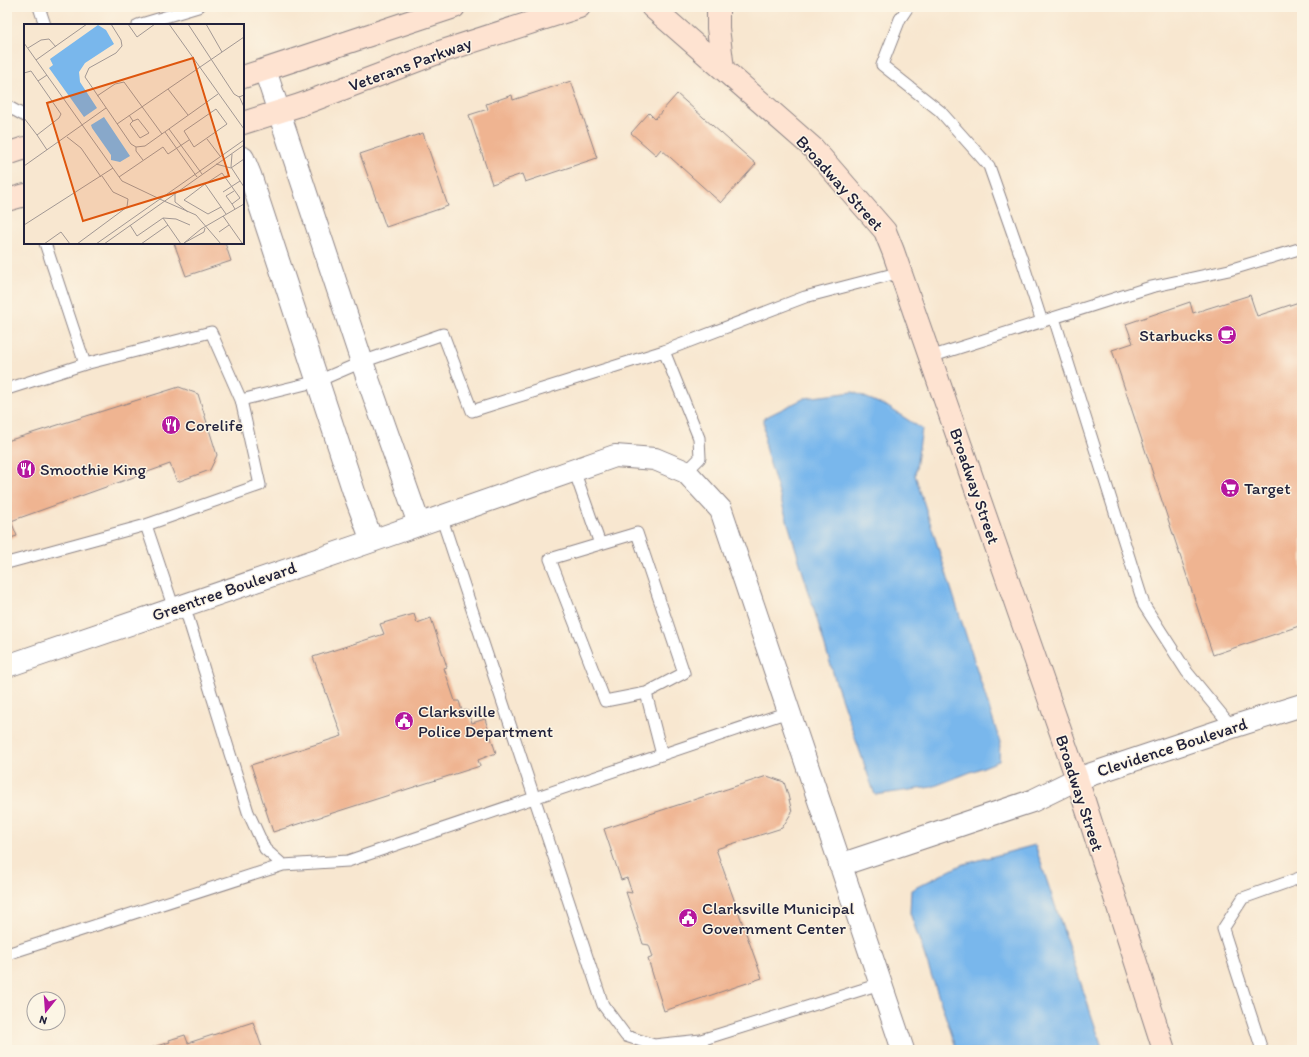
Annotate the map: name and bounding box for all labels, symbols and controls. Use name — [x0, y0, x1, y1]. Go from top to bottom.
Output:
inset map — [24, 24, 244, 244]
street label: Veterans Parkway — [346, 32, 474, 96]
street label: Broadway Street — [792, 131, 888, 235]
cafe icon: Starbucks — [1216, 324, 1238, 346]
place label: Starbucks — [1139, 325, 1213, 345]
restaurant icon: Corelife — [160, 414, 182, 436]
place label: Corelife — [185, 415, 243, 435]
street label: Broadway Street — [946, 425, 1004, 547]
restaurant icon: Smoothie King — [15, 458, 37, 480]
place label: Smoothie King — [40, 459, 147, 479]
supermarket icon: Target — [1219, 477, 1241, 499]
place label: Target — [1244, 478, 1291, 498]
street label: Greentree Boulevard — [149, 557, 299, 625]
place label: Clarksville Police Department — [418, 701, 554, 741]
public building icon: Clarksville Police Department — [393, 710, 415, 732]
street label: Clevidence Boulevard — [1094, 713, 1250, 781]
street label: Broadway Street — [1052, 732, 1108, 854]
place label: Clarksville Municipal Government Center — [702, 898, 855, 938]
public building icon: Clarksville Municipal Government Center — [677, 907, 699, 929]
north arrow — [26, 991, 66, 1031]
text: N — [38, 1013, 49, 1027]

